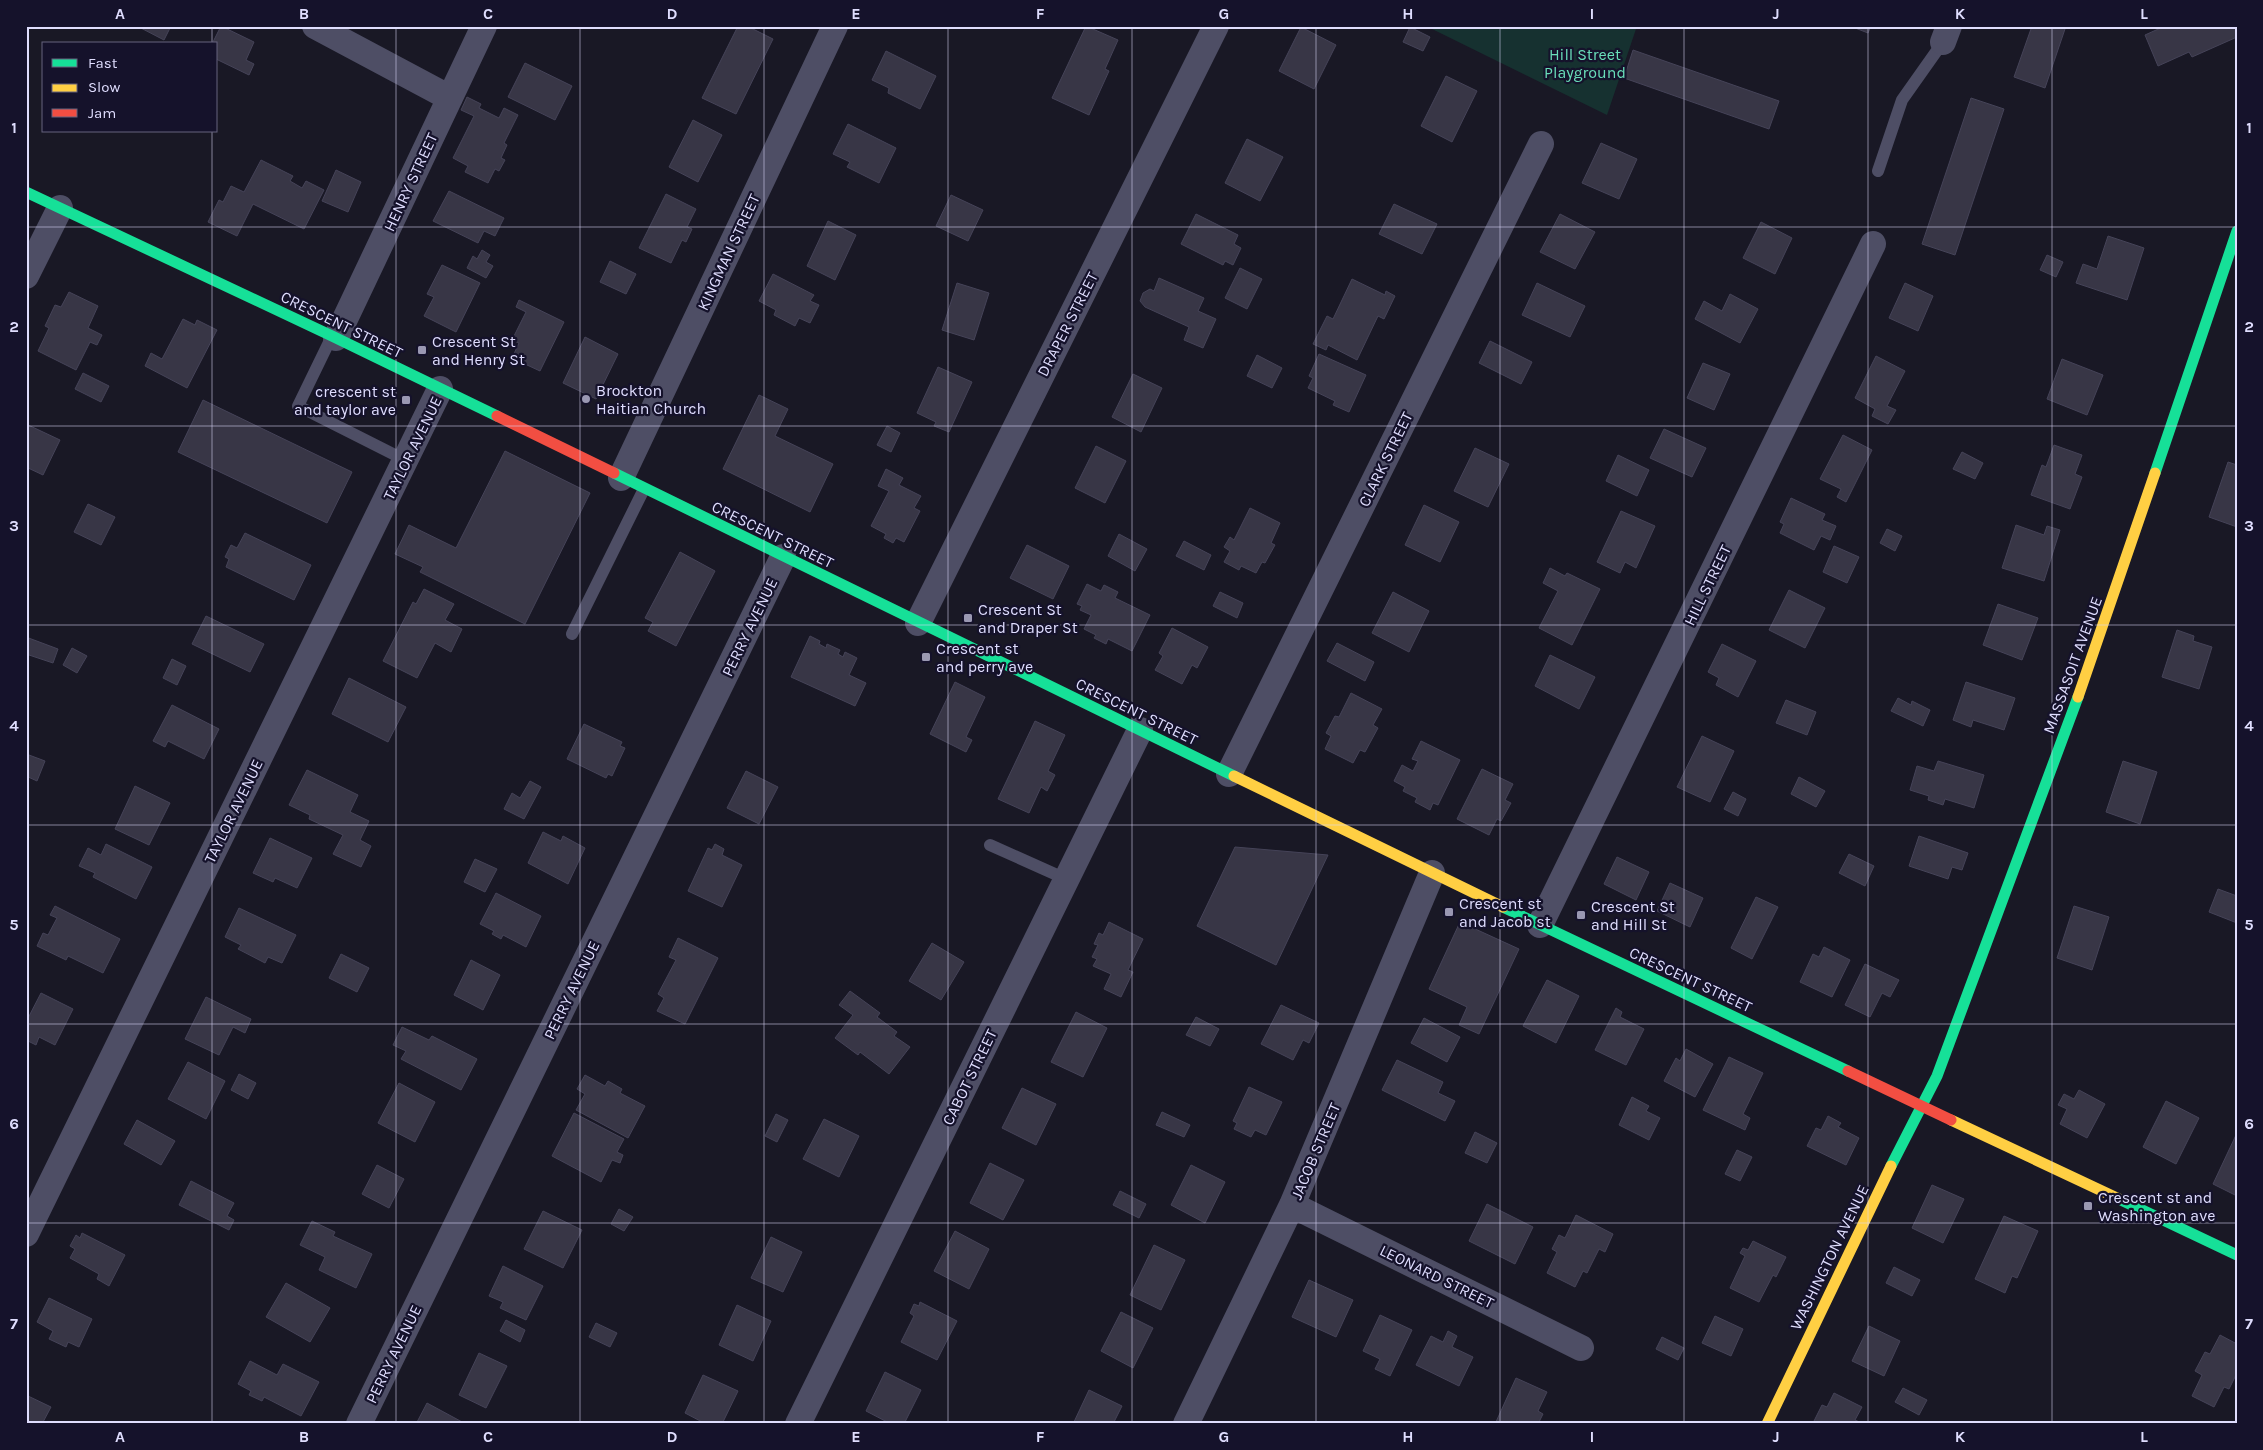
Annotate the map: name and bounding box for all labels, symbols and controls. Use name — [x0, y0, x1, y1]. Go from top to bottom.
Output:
text: A — [115, 4, 125, 23]
text: B — [299, 4, 309, 23]
text: C — [483, 4, 493, 23]
text: D — [667, 4, 678, 23]
text: E — [851, 4, 861, 23]
text: F — [1036, 4, 1045, 23]
text: G — [1219, 4, 1229, 23]
text: H — [1402, 4, 1414, 23]
text: I — [1590, 4, 1594, 23]
text: J — [1772, 4, 1780, 23]
text: K — [1955, 4, 1966, 23]
text: L — [2140, 4, 2148, 23]
legend — [42, 42, 218, 132]
park label: Hill Street Playground — [1544, 45, 1626, 82]
text: Fast — [88, 54, 118, 72]
text: Slow — [88, 78, 120, 96]
text: Jam — [88, 104, 116, 122]
text: 1 — [11, 118, 17, 137]
text: 1 — [2246, 118, 2252, 137]
street label: HENRY STREET — [379, 130, 442, 234]
street label: KINGMAN STREET — [693, 191, 764, 314]
street label: DRAPER STREET — [1033, 269, 1102, 380]
street label: CRESCENT STREET — [278, 287, 406, 362]
text: 2 — [9, 317, 19, 336]
text: 2 — [2244, 317, 2254, 336]
place label: Crescent St and Henry St — [432, 332, 525, 369]
marker: Crescent St and Henry St — [416, 344, 428, 356]
place label: Brockton Haitian Church — [596, 381, 706, 418]
place label: crescent st and taylor ave — [294, 382, 396, 419]
street label: TAYLOR AVENUE — [379, 393, 446, 503]
marker: Brockton Haitian Church — [580, 393, 592, 405]
marker: crescent st and taylor ave — [400, 394, 412, 406]
street label: CLARK STREET — [1354, 409, 1417, 510]
street label: CRESCENT STREET — [709, 497, 837, 572]
text: 3 — [9, 516, 19, 535]
text: 3 — [2244, 516, 2254, 535]
street label: HILL STREET — [1680, 542, 1735, 629]
street label: PERRY AVENUE — [717, 575, 781, 680]
street label: MASSASOIT AVENUE — [2039, 594, 2106, 736]
place label: Crescent St and Draper St — [978, 600, 1078, 637]
marker: Crescent St and Draper St — [962, 612, 974, 624]
place label: Crescent st and perry ave — [936, 639, 1033, 676]
marker: Crescent st and perry ave — [920, 651, 932, 663]
street label: CRESCENT STREET — [1073, 674, 1201, 749]
text: 4 — [9, 716, 19, 735]
text: 4 — [2244, 716, 2254, 735]
street label: TAYLOR AVENUE — [200, 756, 267, 866]
place label: Crescent st and Jacob st — [1459, 894, 1551, 931]
place label: Crescent St and Hill St — [1591, 897, 1675, 934]
marker: Crescent st and Jacob st — [1443, 906, 1455, 918]
marker: Crescent St and Hill St — [1575, 909, 1587, 921]
text: 5 — [9, 915, 19, 934]
text: 5 — [2244, 915, 2254, 934]
street label: PERRY AVENUE — [539, 938, 603, 1043]
street label: CRESCENT STREET — [1626, 943, 1755, 1016]
street label: CABOT STREET — [938, 1026, 1001, 1128]
street label: JACOB STREET — [1287, 1100, 1344, 1202]
text: 6 — [9, 1114, 19, 1133]
text: 6 — [2244, 1114, 2254, 1133]
street label: WASHINGTON AVENUE — [1786, 1181, 1873, 1333]
place label: Crescent st and Washington ave — [2098, 1188, 2215, 1225]
marker: Crescent st and Washington ave — [2082, 1200, 2094, 1212]
street label: LEONARD STREET — [1377, 1241, 1497, 1312]
street label: PERRY AVENUE — [361, 1302, 425, 1407]
text: 7 — [10, 1314, 18, 1333]
text: 7 — [2245, 1314, 2253, 1333]
text: A — [115, 1427, 125, 1446]
text: B — [299, 1427, 309, 1446]
text: C — [483, 1427, 493, 1446]
text: D — [667, 1427, 678, 1446]
text: E — [851, 1427, 861, 1446]
text: F — [1036, 1427, 1045, 1446]
text: G — [1219, 1427, 1229, 1446]
text: H — [1402, 1427, 1414, 1446]
text: I — [1590, 1427, 1594, 1446]
text: J — [1772, 1427, 1780, 1446]
text: K — [1955, 1427, 1966, 1446]
text: L — [2140, 1427, 2148, 1446]

